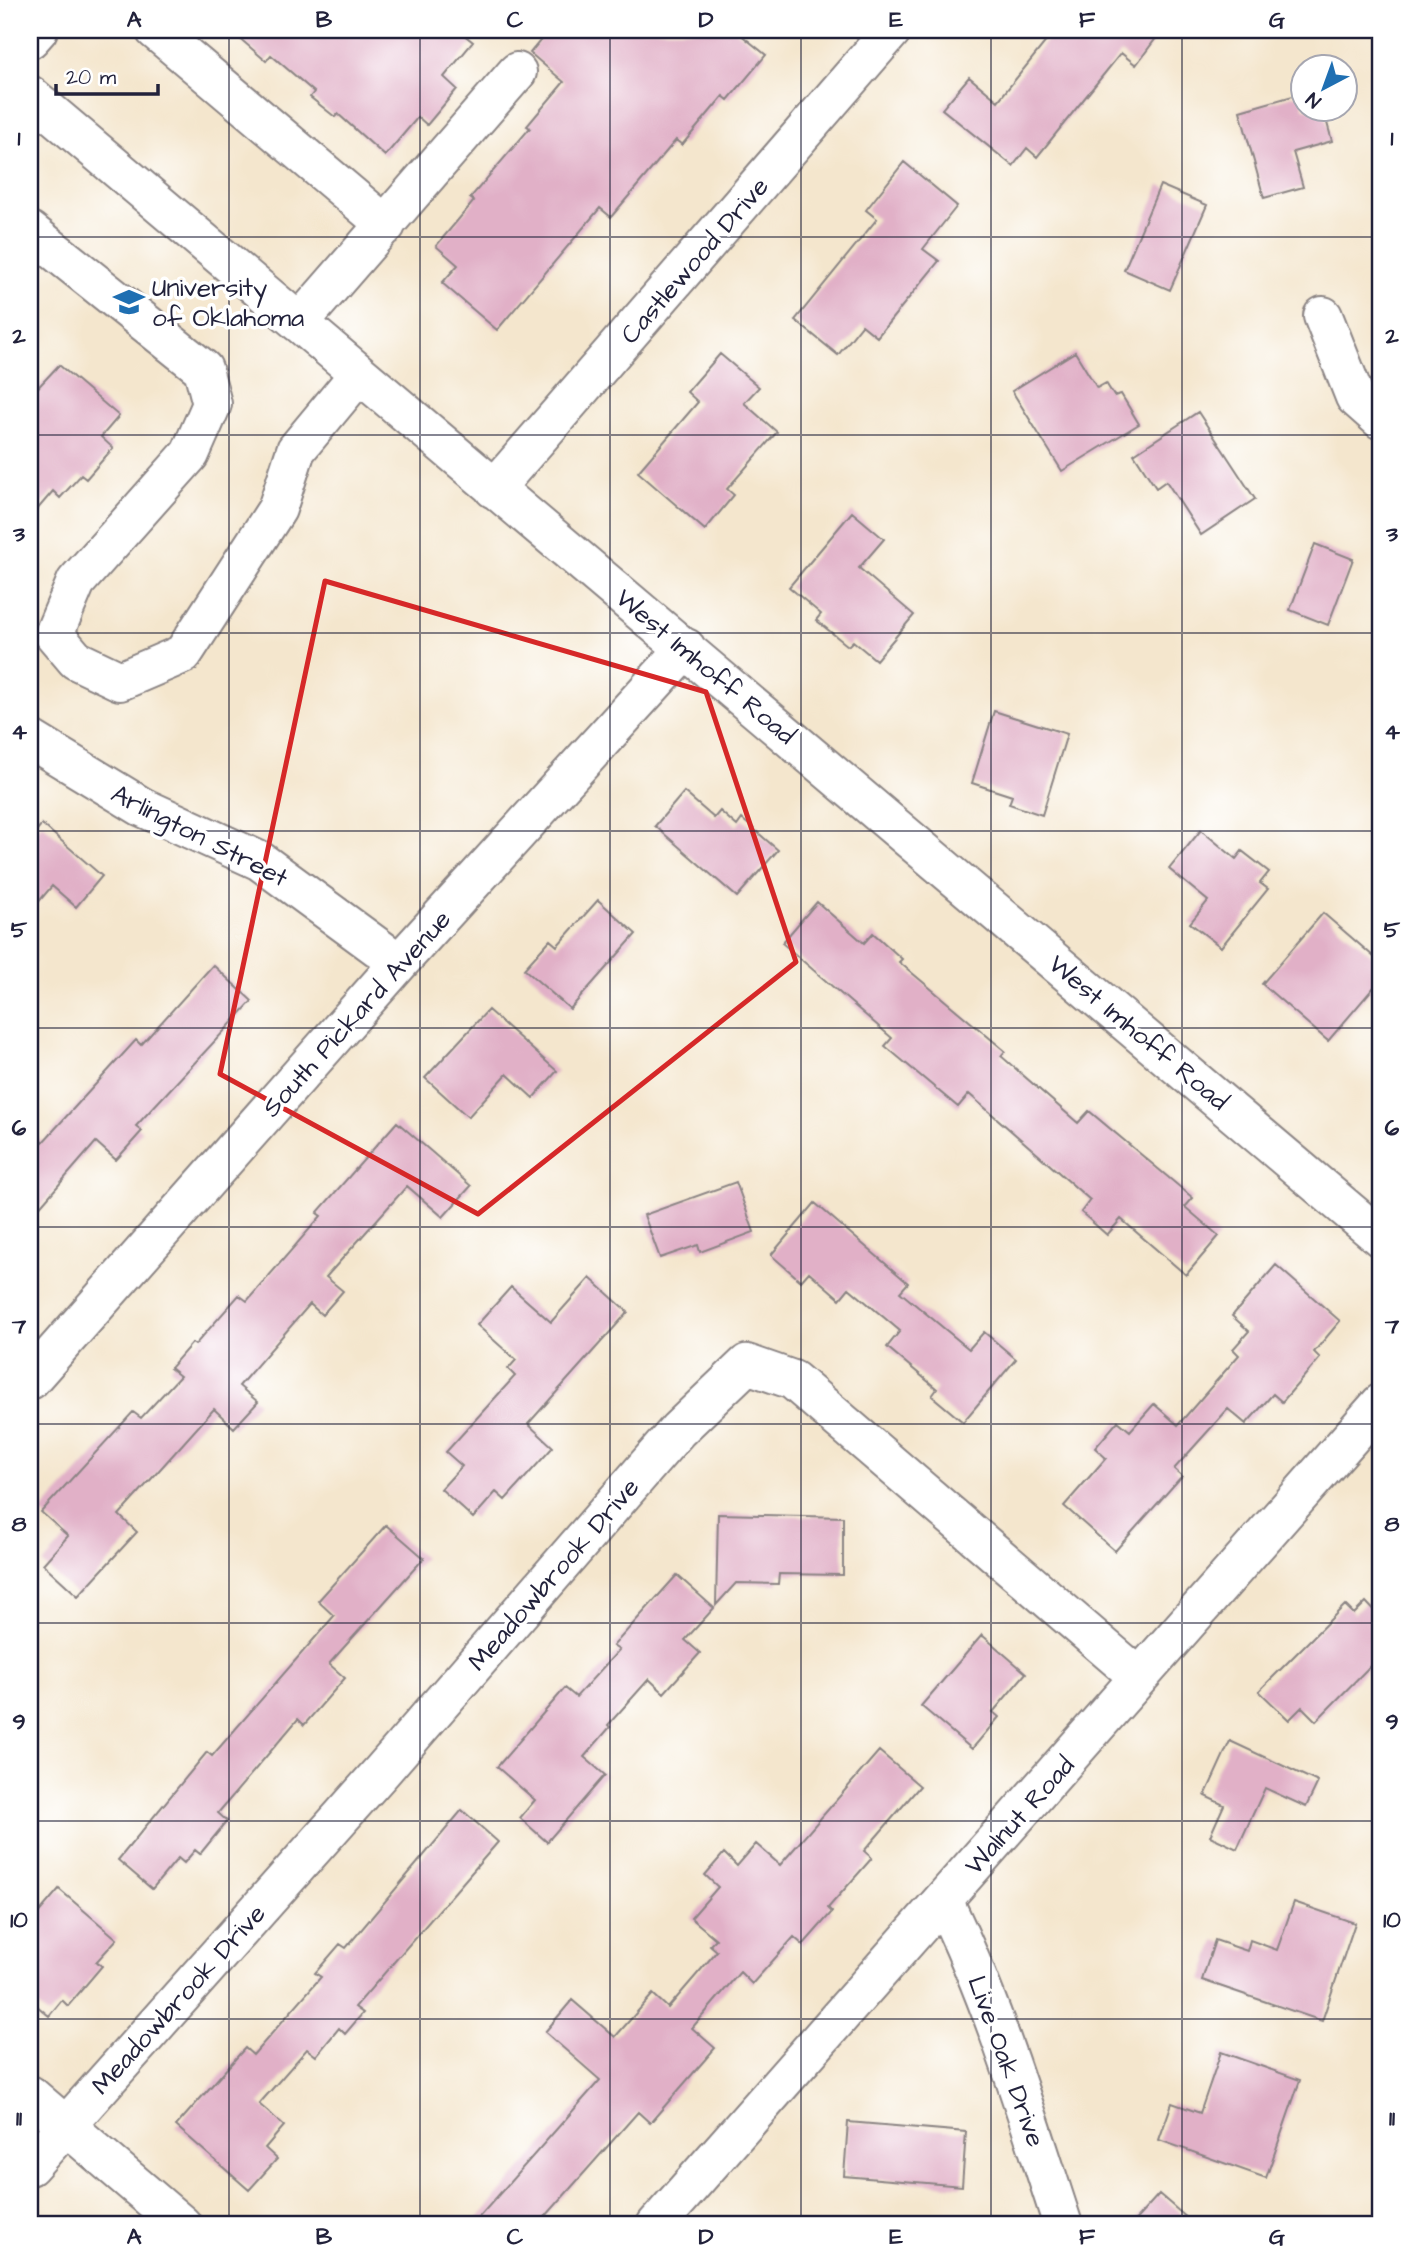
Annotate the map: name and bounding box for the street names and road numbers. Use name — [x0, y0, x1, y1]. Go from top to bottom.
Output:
street label: Castlewood Drive — [612, 170, 777, 352]
street label: West Imhoff Road — [608, 581, 803, 753]
street label: Arlington Street — [104, 776, 295, 898]
street label: South Pickard Avenue — [254, 902, 459, 1125]
street label: West Imhoff Road — [1041, 947, 1236, 1119]
street label: Meadowbrook Drive — [460, 1470, 648, 1679]
street label: Walnut Road — [957, 1748, 1083, 1883]
street label: Meadowbrook Drive — [83, 1897, 274, 2103]
street label: Live Oak Drive — [958, 1971, 1054, 2152]

